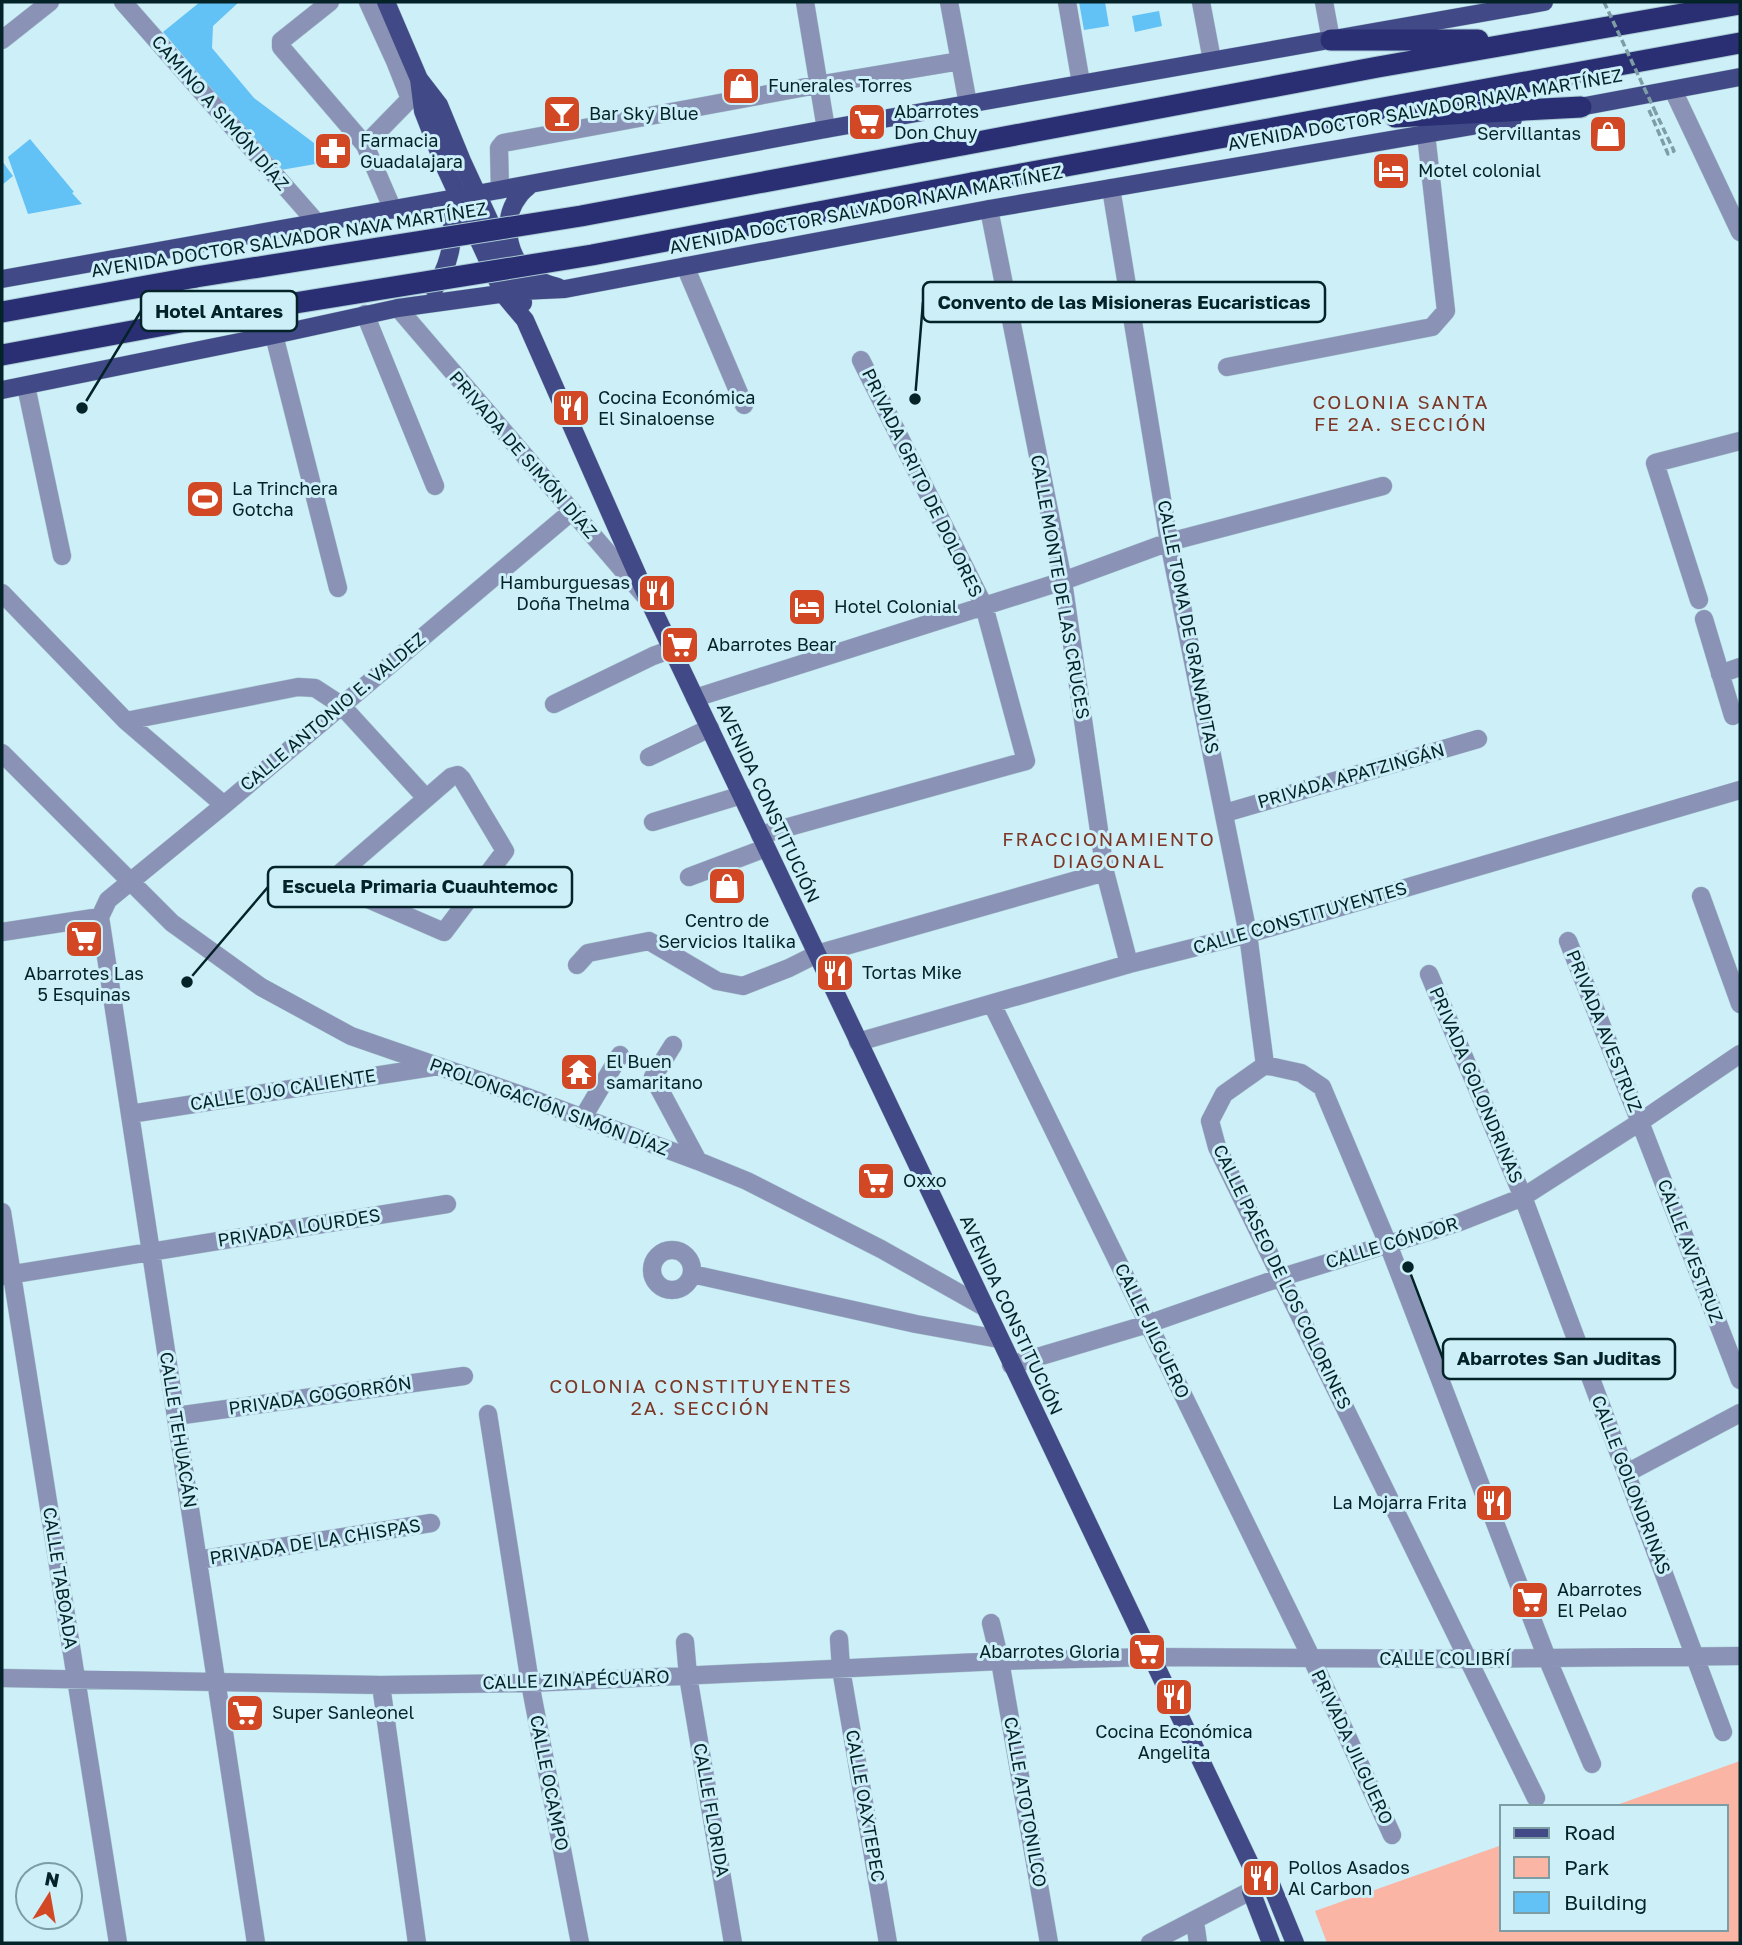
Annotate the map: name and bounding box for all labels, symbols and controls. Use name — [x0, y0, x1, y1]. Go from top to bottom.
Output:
street label: CAMINO A SIMÓN DÍAZ — [147, 30, 294, 194]
street label: AVENIDA DOCTOR SALVADOR NAVA MARTÍNEZ — [1226, 63, 1624, 155]
shop icon: Funerales Torres — [720, 65, 762, 107]
place label: Funerales Torres — [768, 74, 912, 96]
bar icon: Bar Sky Blue — [541, 93, 583, 135]
place label: Abarrotes Don Chuy — [894, 100, 979, 143]
supermarket icon: Abarrotes Don Chuy — [846, 101, 888, 143]
place label: Bar Sky Blue — [589, 102, 698, 124]
shop icon: Servillantas — [1587, 113, 1629, 155]
place label: Servillantas — [1477, 122, 1581, 144]
place label: Farmacia Guadalajara — [360, 129, 463, 172]
pharmacy icon: Farmacia Guadalajara — [312, 130, 354, 172]
hotel icon: Motel colonial — [1370, 150, 1412, 192]
place label: Motel colonial — [1418, 159, 1541, 181]
street label: AVENIDA DOCTOR SALVADOR NAVA MARTÍNEZ — [667, 160, 1064, 258]
street label: AVENIDA DOCTOR SALVADOR NAVA MARTÍNEZ — [89, 197, 488, 281]
callout: Convento de las Misioneras Eucaristicas — [923, 282, 1325, 322]
text: Convento de las Misioneras Eucaristicas — [937, 290, 1311, 313]
callout: Hotel Antares — [141, 291, 297, 331]
text: Hotel Antares — [155, 299, 283, 322]
street label: PRIVADA GRITO DE DOLORES — [858, 365, 988, 601]
street label: PRIVADA DE SIMÓN DÍAZ — [445, 366, 602, 542]
place label: Cocina Económica El Sinaloense — [598, 386, 755, 429]
restaurant icon: Cocina Económica El Sinaloense — [550, 387, 592, 429]
district label: COLONIA SANTA FE 2A. SECCIÓN — [1312, 390, 1490, 435]
street label: CALLE MONTE DE LAS CRUCES — [1027, 453, 1095, 721]
place label: La Trinchera Gotcha — [232, 477, 338, 520]
sports icon: La Trinchera Gotcha — [184, 478, 226, 520]
street label: CALLE TOMA DE GRANADITAS — [1154, 498, 1224, 756]
place label: Hamburguesas Doña Thelma — [500, 571, 630, 614]
restaurant icon: Hamburguesas Doña Thelma — [636, 572, 678, 614]
hotel icon: Hotel Colonial — [786, 586, 828, 628]
place label: Hotel Colonial — [834, 595, 958, 617]
supermarket icon: Abarrotes Bear — [659, 624, 701, 666]
street label: CALLE ANTONIO E. VALDEZ — [235, 627, 429, 795]
place label: Abarrotes Bear — [707, 633, 836, 655]
street label: AVENIDA CONSTITUCIÓN — [713, 699, 825, 906]
street label: PRIVADA APATZINGÁN — [1255, 738, 1447, 812]
district label: FRACCIONAMIENTO DIAGONAL — [1002, 827, 1216, 872]
shop icon: Centro de Servicios Italika — [706, 865, 748, 907]
callout: Escuela Primaria Cuauhtemoc — [268, 867, 572, 907]
text: Escuela Primaria Cuauhtemoc — [282, 874, 558, 897]
street label: CALLE CONSTITUYENTES — [1190, 876, 1409, 958]
place label: Centro de Servicios Italika — [658, 909, 796, 952]
supermarket icon: Abarrotes Las 5 Esquinas — [63, 918, 105, 960]
street label: PRIVADA AVESTRUZ — [1562, 946, 1648, 1115]
restaurant icon: Tortas Mike — [814, 952, 856, 994]
place label: Tortas Mike — [862, 961, 962, 983]
place label: Abarrotes Las 5 Esquinas — [24, 962, 144, 1005]
street label: PRIVADA GOLONDRINAS — [1426, 983, 1528, 1186]
place label: El Buen samaritano — [606, 1050, 703, 1093]
temple icon: El Buen samaritano — [558, 1051, 600, 1093]
street label: PROLONGACIÓN SIMÓN DÍAZ — [427, 1053, 672, 1160]
street label: CALLE OJO CALIENTE — [188, 1063, 377, 1115]
street label: CALLE PASEO DE LOS COLORINES — [1209, 1141, 1357, 1413]
supermarket icon: Oxxo — [855, 1160, 897, 1202]
place label: Oxxo — [903, 1169, 947, 1191]
street label: CALLE AVESTRUZ — [1653, 1176, 1728, 1325]
street label: PRIVADA LOURDES — [216, 1203, 382, 1251]
street label: AVENIDA CONSTITUCIÓN — [956, 1211, 1068, 1418]
street label: CALLE CÓNDOR — [1323, 1211, 1461, 1273]
street label: CALLE JILGUERO — [1111, 1259, 1195, 1402]
callout: Abarrotes San Juditas — [1443, 1339, 1675, 1379]
text: Abarrotes San Juditas — [1457, 1346, 1662, 1369]
street label: CALLE TEHUACÁN — [156, 1350, 202, 1509]
street label: PRIVADA GOGORRÓN — [227, 1371, 413, 1419]
district label: COLONIA CONSTITUYENTES 2A. SECCIÓN — [549, 1374, 853, 1419]
street label: CALLE GOLONDRINAS — [1588, 1392, 1676, 1577]
restaurant icon: La Mojarra Frita — [1473, 1482, 1515, 1524]
place label: La Mojarra Frita — [1332, 1491, 1467, 1513]
street label: CALLE TABOADA — [39, 1505, 83, 1650]
street label: PRIVADA DE LA CHISPAS — [208, 1513, 422, 1569]
place label: Abarrotes El Pelao — [1557, 1578, 1642, 1621]
supermarket icon: Abarrotes El Pelao — [1509, 1579, 1551, 1621]
supermarket icon: Abarrotes Gloria — [1126, 1631, 1168, 1673]
place label: Abarrotes Gloria — [979, 1640, 1120, 1662]
street label: CALLE COLIBRÍ — [1379, 1647, 1512, 1669]
street label: CALLE ZINAPÉCUARO — [482, 1665, 670, 1693]
street label: PRIVADA JILGUERO — [1307, 1666, 1398, 1828]
restaurant icon: Cocina Económica Angelita — [1153, 1676, 1195, 1718]
supermarket icon: Super Sanleonel — [224, 1692, 266, 1734]
place label: Super Sanleonel — [272, 1701, 415, 1723]
street label: CALLE OCAMPO — [526, 1713, 574, 1853]
street label: CALLE ATOTONILCO — [1000, 1715, 1052, 1889]
place label: Cocina Económica Angelita — [1095, 1720, 1253, 1763]
street label: CALLE OAXTEPEC — [842, 1728, 890, 1884]
street label: CALLE FLORIDA — [689, 1741, 735, 1879]
legend — [1500, 1805, 1728, 1931]
text: Road — [1564, 1819, 1615, 1845]
text: Park — [1564, 1854, 1610, 1880]
place label: Pollos Asados Al Carbon — [1288, 1856, 1410, 1899]
restaurant icon: Pollos Asados Al Carbon — [1240, 1857, 1282, 1899]
north arrow — [14, 1861, 84, 1931]
text: N — [43, 1866, 62, 1891]
text: Building — [1564, 1889, 1647, 1915]

